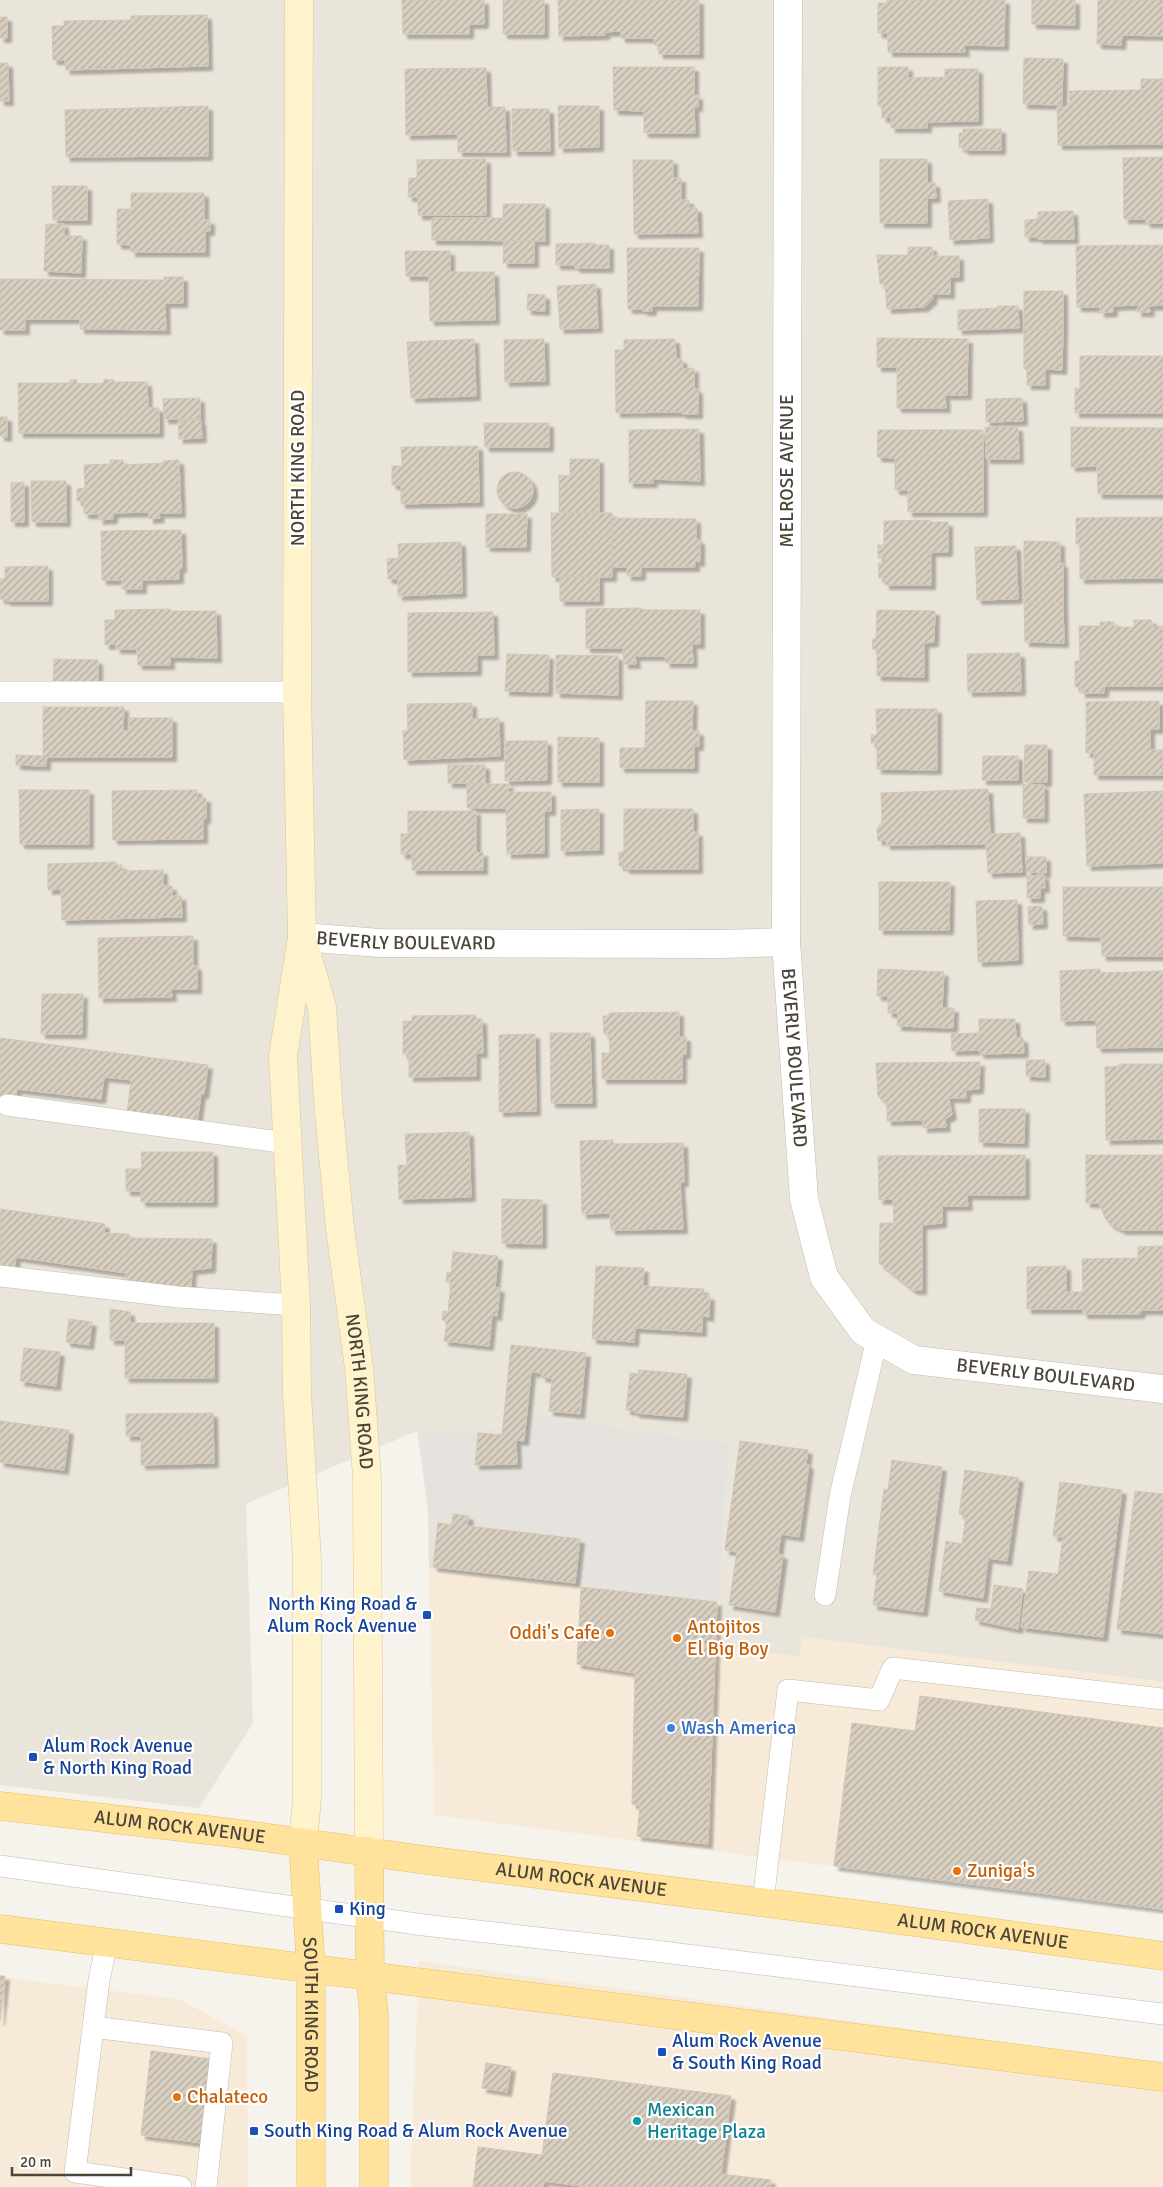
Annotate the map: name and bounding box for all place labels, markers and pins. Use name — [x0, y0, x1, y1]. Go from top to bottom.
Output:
place label: North King Road & Alum Rock Avenue — [267, 1592, 417, 1638]
marker: North King Road & Alum Rock Avenue — [421, 1609, 433, 1621]
place label: Antojitos El Big Boy — [687, 1615, 768, 1661]
place label: Oddi's Cafe — [509, 1621, 600, 1645]
marker: Oddi's Cafe — [604, 1627, 616, 1639]
marker: Antojitos El Big Boy — [671, 1632, 683, 1644]
place label: Wash America — [681, 1716, 796, 1740]
marker: Wash America — [665, 1722, 677, 1734]
place label: Alum Rock Avenue & North King Road — [43, 1734, 193, 1780]
marker: Alum Rock Avenue & North King Road — [27, 1751, 39, 1763]
place label: Zuniga's — [967, 1859, 1035, 1883]
marker: Zuniga's — [951, 1865, 963, 1877]
place label: King — [349, 1897, 386, 1921]
marker: King — [333, 1903, 345, 1915]
place label: Alum Rock Avenue & South King Road — [672, 2029, 822, 2075]
marker: Alum Rock Avenue & South King Road — [656, 2046, 668, 2058]
place label: Chalateco — [187, 2085, 268, 2109]
marker: Chalateco — [171, 2091, 183, 2103]
place label: Mexican Heritage Plaza — [647, 2098, 766, 2144]
marker: Mexican Heritage Plaza — [631, 2115, 643, 2127]
place label: South King Road & Alum Rock Avenue — [264, 2119, 568, 2143]
marker: South King Road & Alum Rock Avenue — [248, 2125, 260, 2137]

